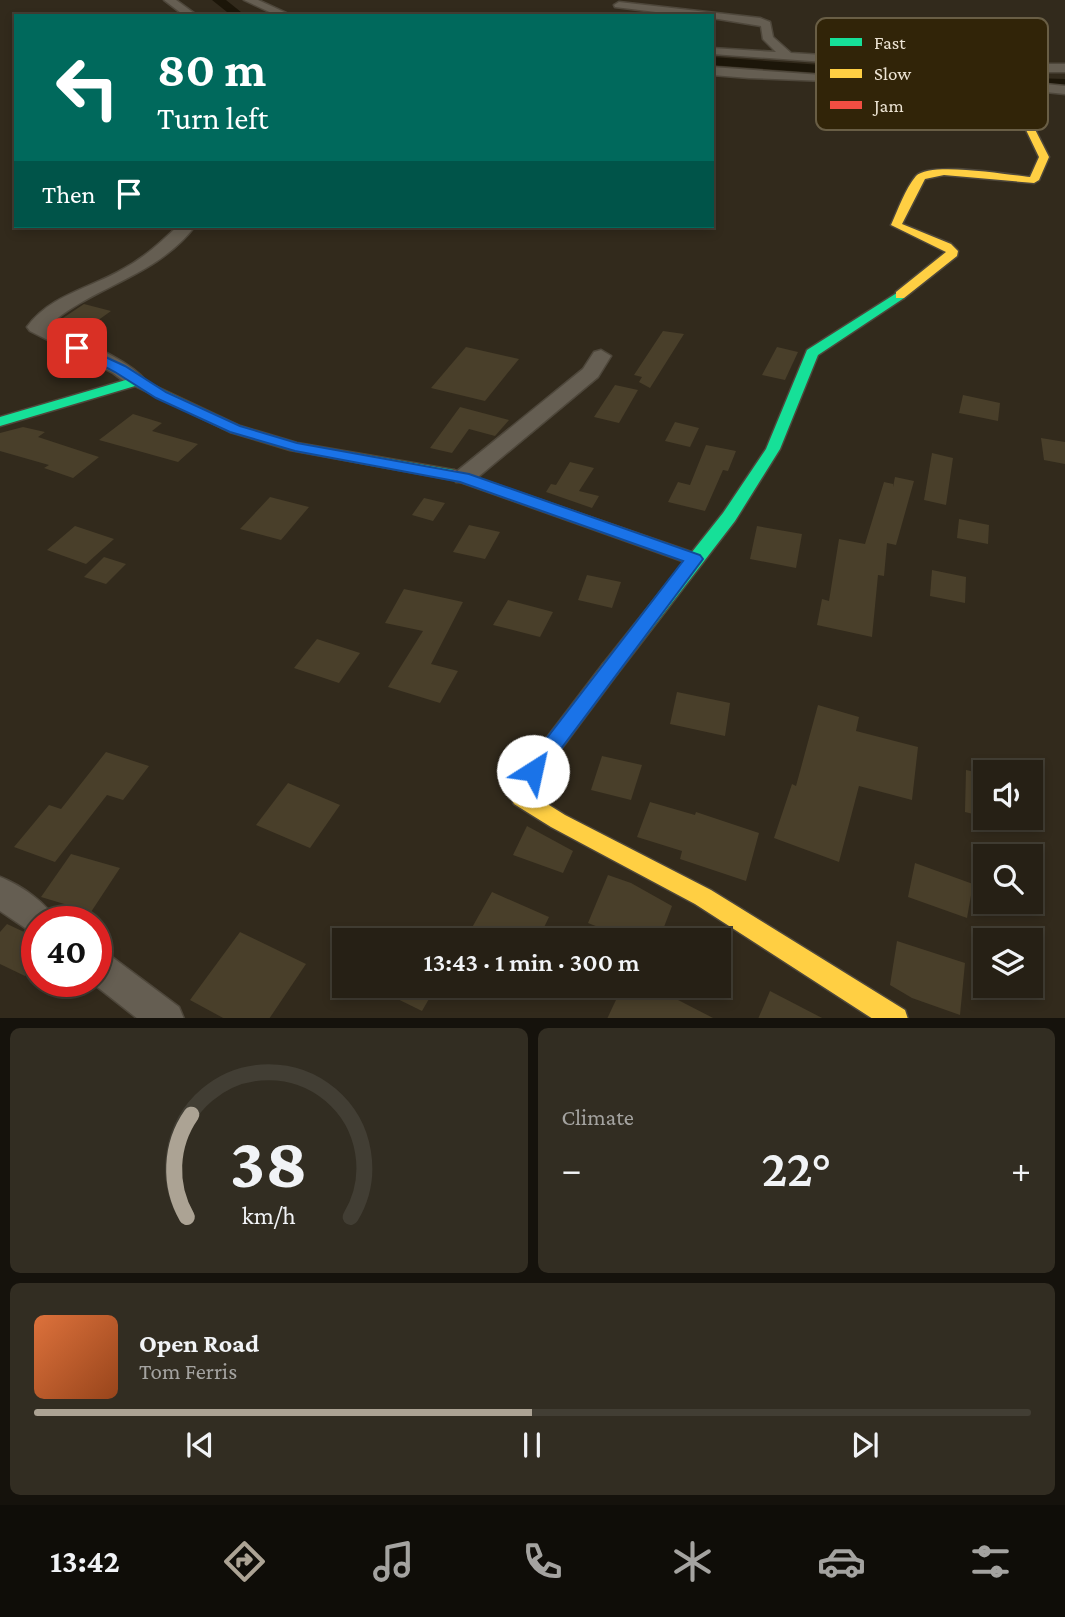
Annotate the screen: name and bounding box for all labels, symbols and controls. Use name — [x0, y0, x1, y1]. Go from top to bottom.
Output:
legend — [816, 18, 1048, 130]
text: Fast — [874, 32, 906, 53]
icon: left — [42, 42, 133, 133]
text: 80 m — [157, 42, 266, 97]
text: Slow — [874, 63, 911, 84]
text: Jam — [872, 95, 904, 116]
text: Turn left — [157, 100, 268, 136]
icon: arrive — [110, 175, 148, 213]
text: Then — [42, 180, 96, 209]
pin — [47, 318, 107, 378]
icon: arrive — [58, 329, 96, 367]
position arrow — [496, 734, 570, 808]
map controls — [973, 760, 1043, 998]
button: sound — [973, 760, 1043, 830]
button: search — [973, 844, 1043, 914]
speed limit sign: 40 — [21, 906, 112, 997]
button: layers — [973, 928, 1043, 998]
text: 13:43 · 1 min · 300 m — [423, 948, 640, 977]
text: Climate — [562, 1104, 634, 1130]
text: 38 — [230, 1122, 308, 1203]
text: 22° — [761, 1139, 831, 1197]
text: − — [562, 1148, 582, 1190]
text: + — [1011, 1148, 1031, 1190]
text: km/h — [242, 1201, 296, 1228]
text: Open Road — [139, 1329, 259, 1358]
text: Tom Ferris — [139, 1358, 237, 1384]
icon: previous — [181, 1426, 219, 1464]
icon: pause — [513, 1426, 551, 1464]
icon: next — [846, 1426, 884, 1464]
icon: directions — [220, 1537, 269, 1586]
icon: music — [369, 1537, 418, 1586]
icon: phone — [518, 1537, 567, 1586]
icon: climate — [668, 1537, 717, 1586]
icon: car — [817, 1537, 866, 1586]
icon: filters — [966, 1537, 1015, 1586]
text: 13:42 — [50, 1543, 120, 1579]

